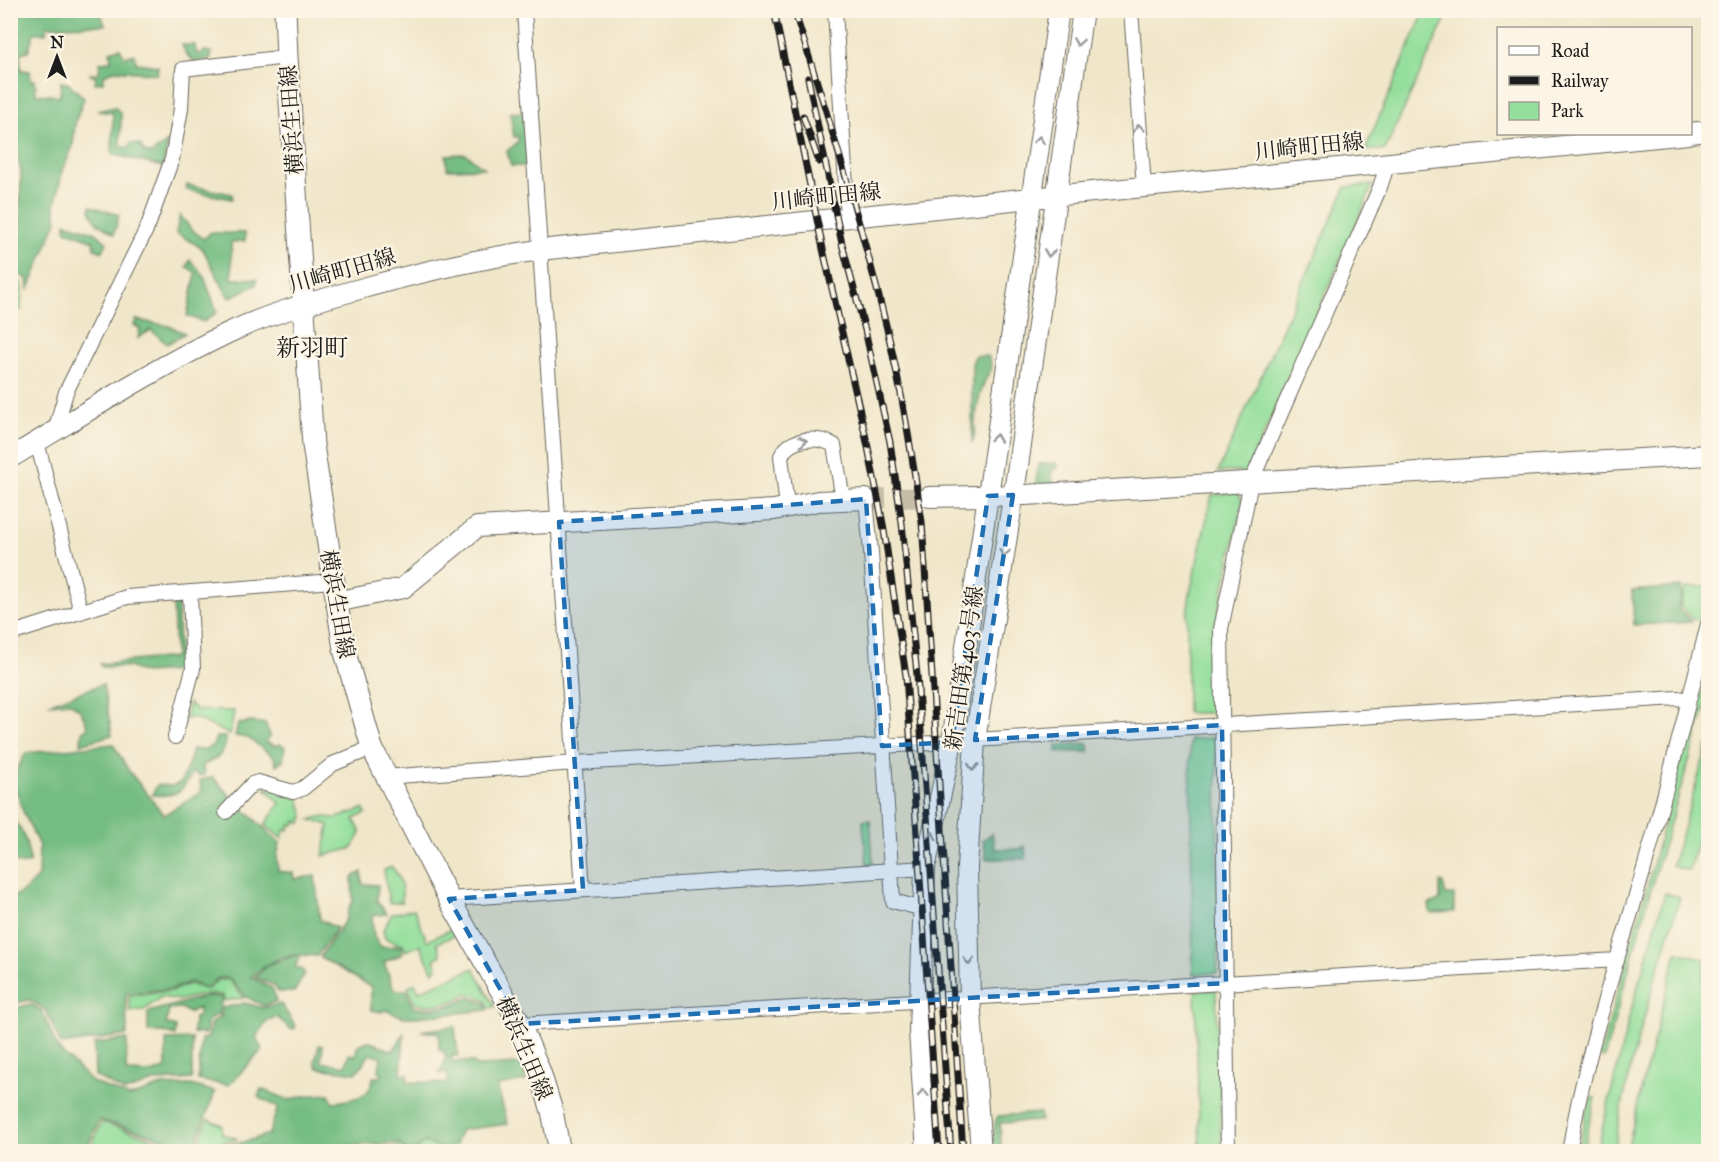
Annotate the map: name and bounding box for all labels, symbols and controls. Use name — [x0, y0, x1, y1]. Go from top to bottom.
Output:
north arrow — [27, 27, 87, 87]
legend — [1497, 27, 1692, 135]
text: N — [50, 33, 64, 52]
one-way arrow — [1073, 37, 1085, 47]
text: Road — [1551, 40, 1589, 62]
street label: 横浜生田線 — [274, 64, 309, 176]
text: Railway — [1551, 70, 1609, 92]
text: Park — [1551, 100, 1584, 122]
one-way arrow — [1133, 124, 1146, 133]
street label: 川崎町田線 — [1253, 127, 1365, 166]
one-way arrow — [1033, 135, 1045, 144]
street label: 川崎町田線 — [770, 177, 882, 216]
street label: 川崎町田線 — [286, 242, 399, 299]
one-way arrow — [1043, 249, 1055, 258]
district label: 新羽町 — [276, 333, 348, 363]
one-way arrow — [990, 434, 1002, 443]
one-way arrow — [798, 436, 807, 448]
street label: 横浜生田線 — [315, 548, 360, 661]
one-way arrow — [998, 548, 1011, 558]
street label: 新吉田第403号線 — [939, 584, 988, 752]
one-way arrow — [967, 762, 980, 771]
one-way arrow — [925, 831, 938, 841]
one-way arrow — [963, 957, 975, 966]
street label: 横浜生田線 — [491, 992, 558, 1104]
one-way arrow — [917, 1089, 930, 1098]

